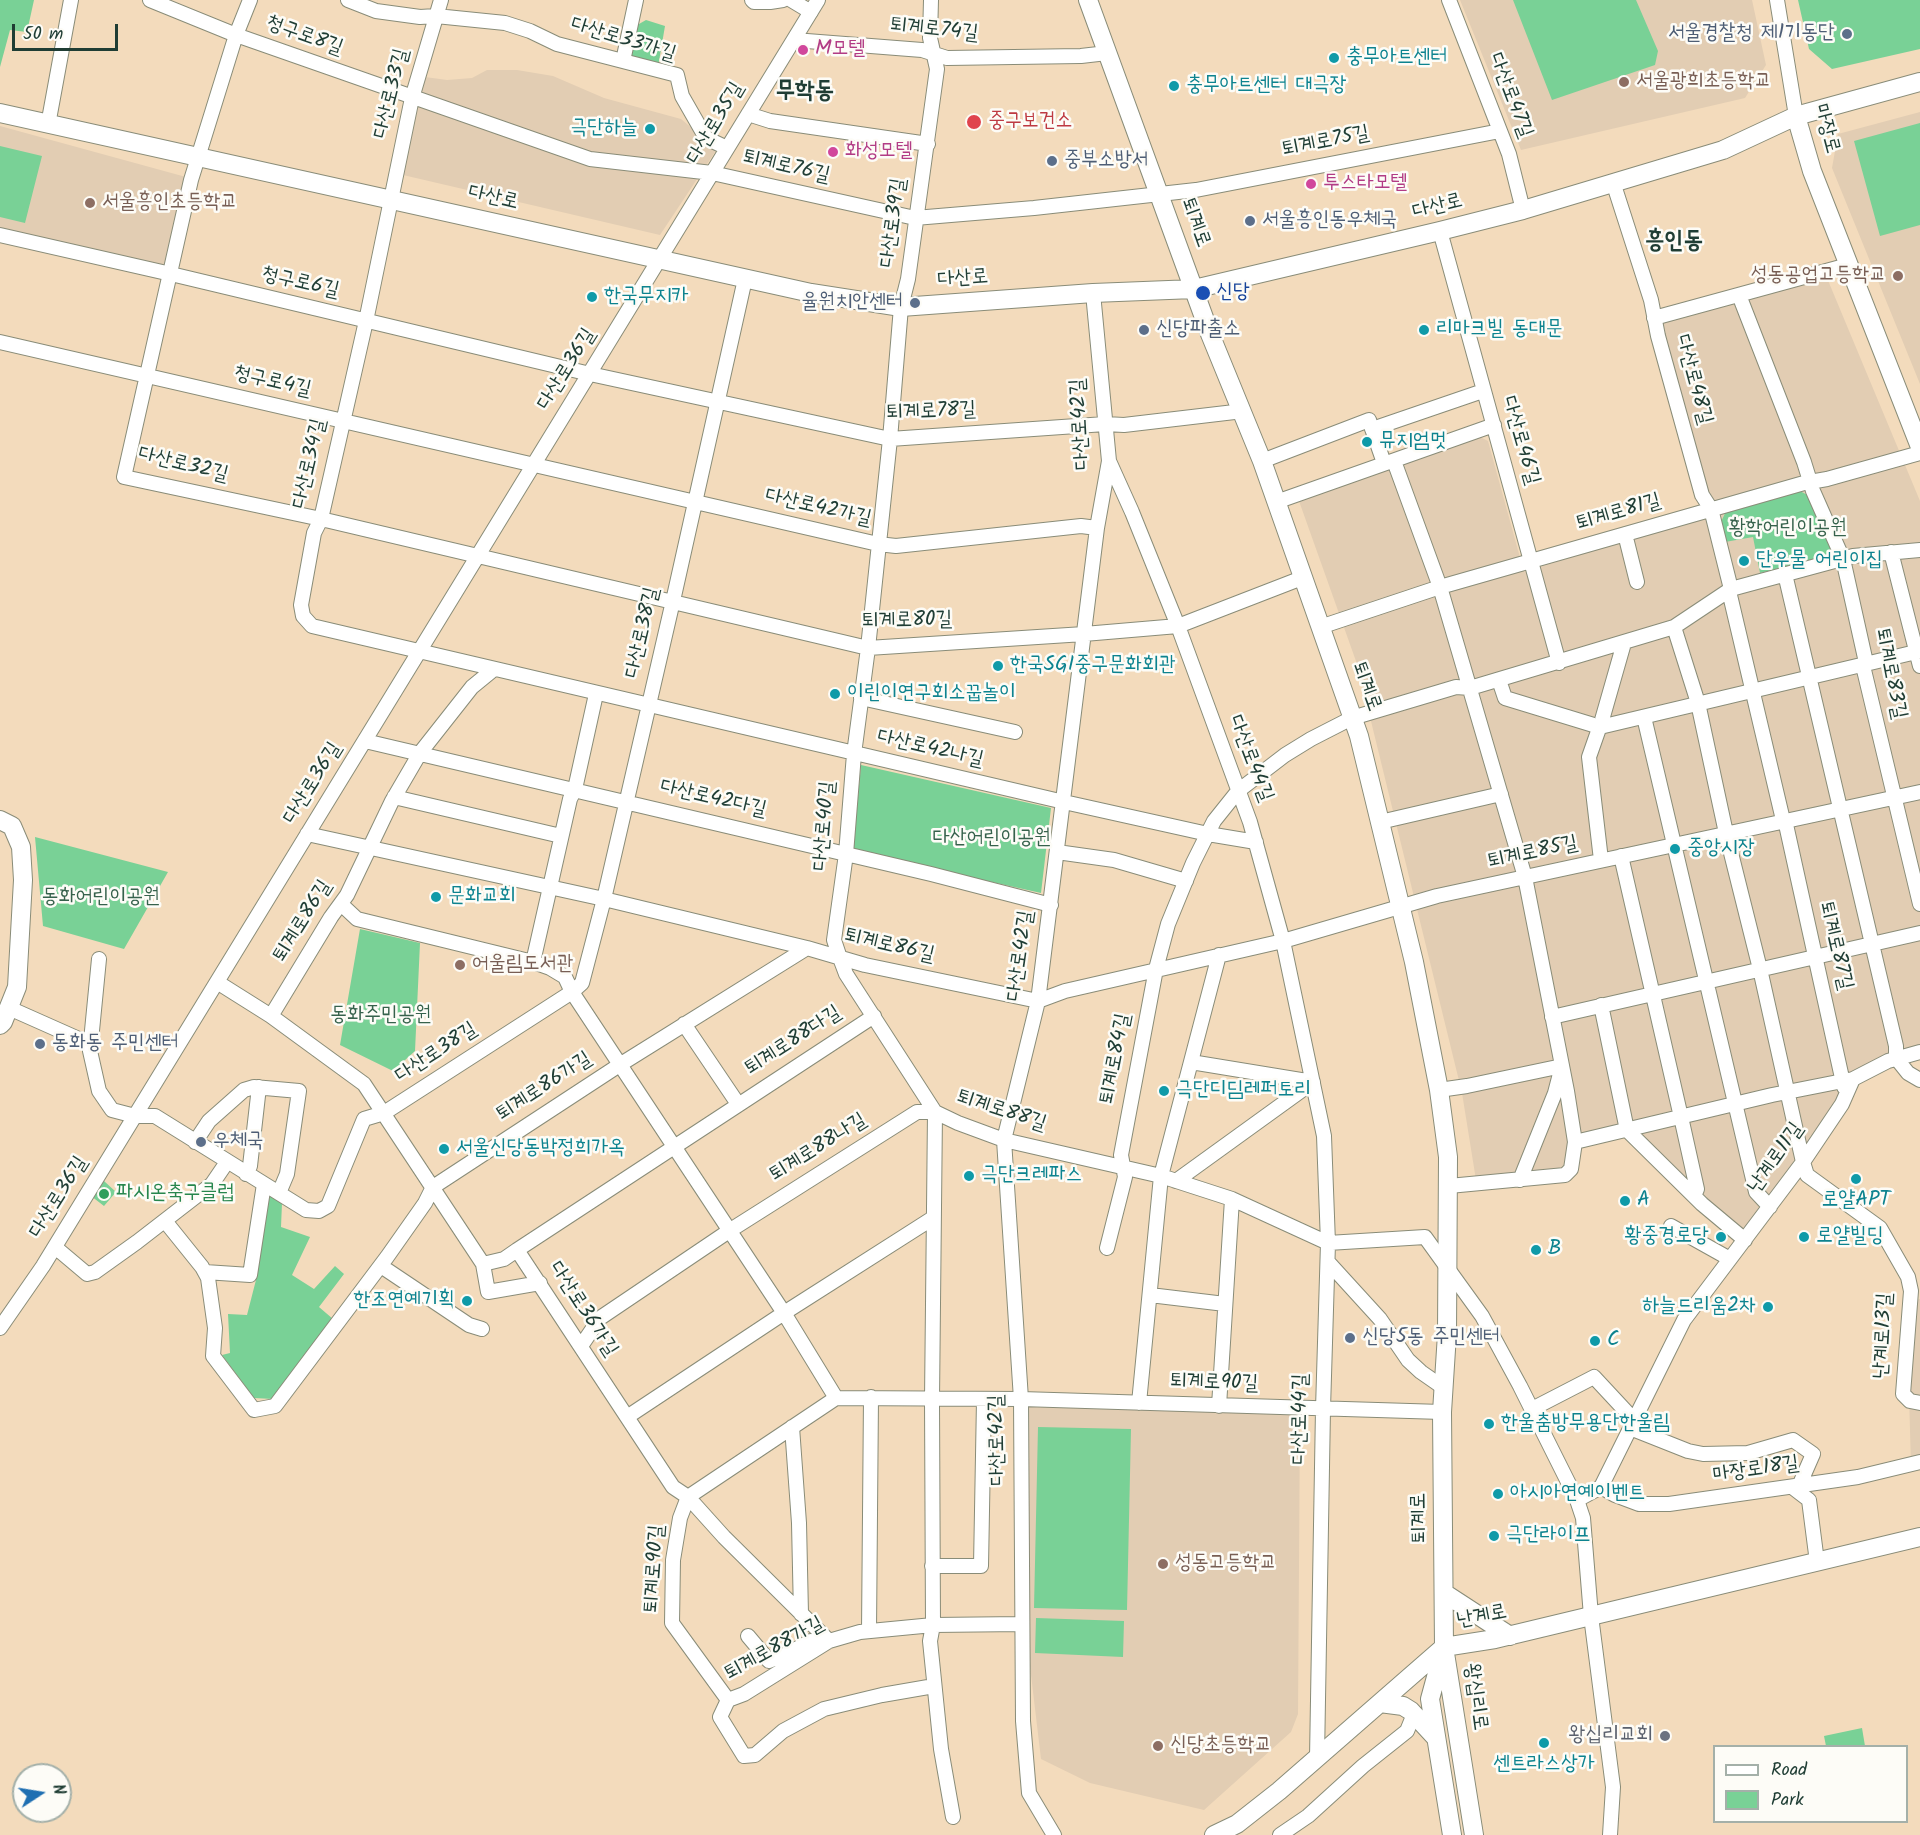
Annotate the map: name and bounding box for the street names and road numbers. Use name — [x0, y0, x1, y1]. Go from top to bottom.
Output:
street label: 청구로8길 — [262, 11, 346, 63]
street label: 다산로33가길 — [567, 13, 679, 69]
street label: 퇴계로74길 — [889, 14, 979, 48]
street label: 다산로33길 — [370, 47, 416, 141]
street label: 다산로47길 — [1481, 50, 1537, 142]
street label: 다산로35길 — [683, 79, 751, 169]
street label: 마장로 — [1806, 101, 1844, 157]
street label: 퇴계로75길 — [1280, 122, 1372, 164]
street label: 퇴계로76길 — [740, 146, 832, 190]
street label: 다산로39길 — [876, 177, 914, 269]
street label: 다산로 — [465, 181, 521, 217]
street label: 다산로 — [1410, 190, 1466, 226]
street label: 퇴계로 — [1173, 195, 1215, 251]
street label: 청구로6길 — [259, 263, 341, 305]
street label: 다산로 — [937, 266, 989, 294]
street label: 다산로36길 — [533, 325, 603, 415]
street label: 다산로48길 — [1668, 332, 1716, 428]
street label: 청구로4길 — [231, 362, 313, 404]
street label: 다산로42길 — [1067, 378, 1097, 470]
street label: 다산로46길 — [1494, 394, 1544, 488]
street label: 퇴계로78길 — [886, 399, 976, 427]
street label: 다산로34길 — [288, 417, 334, 511]
street label: 다산로32길 — [135, 443, 231, 489]
street label: 다산로42가길 — [762, 485, 874, 533]
street label: 퇴계로81길 — [1574, 490, 1664, 538]
street label: 다산로38길 — [621, 585, 667, 681]
street label: 퇴계로80길 — [861, 609, 953, 635]
street label: 퇴계로83길 — [1868, 626, 1910, 722]
street label: 퇴계로 — [1344, 659, 1386, 715]
street label: 다산로44길 — [1221, 712, 1277, 806]
street label: 다산로42나길 — [874, 726, 986, 774]
street label: 다산로36길 — [279, 739, 349, 829]
street label: 다산로42다길 — [657, 776, 769, 824]
street label: 다산로40길 — [810, 780, 842, 872]
street label: 퇴계로85길 — [1486, 832, 1580, 876]
street label: 퇴계로86길 — [269, 876, 339, 968]
street label: 퇴계로87길 — [1812, 899, 1856, 993]
street label: 다산로42길 — [1003, 909, 1041, 1003]
street label: 퇴계로86길 — [841, 924, 937, 970]
street label: 퇴계로88다길 — [741, 1002, 847, 1082]
street label: 퇴계로84길 — [1096, 1012, 1138, 1106]
street label: 다산로38길 — [391, 1018, 483, 1090]
street label: 퇴계로86가길 — [493, 1048, 597, 1128]
street label: 퇴계로88길 — [953, 1086, 1049, 1138]
street label: 퇴계로88나길 — [766, 1109, 872, 1189]
street label: 난계로11길 — [1744, 1119, 1810, 1199]
street label: 다산로36길 — [25, 1153, 95, 1243]
street label: 다산로36가길 — [542, 1258, 622, 1362]
street label: 난계로13길 — [1870, 1292, 1900, 1380]
street label: 퇴계로90길 — [1169, 1370, 1259, 1398]
street label: 다산로44길 — [1289, 1373, 1315, 1465]
street label: 다산로42길 — [986, 1394, 1012, 1486]
street label: 마장로18길 — [1711, 1452, 1801, 1490]
street label: 퇴계로 — [1408, 1492, 1434, 1544]
street label: 퇴계로90길 — [640, 1524, 672, 1614]
street label: 난계로 — [1455, 1601, 1509, 1635]
street label: 퇴계로88가길 — [721, 1612, 829, 1688]
street label: 왕십리로 — [1457, 1662, 1491, 1732]

